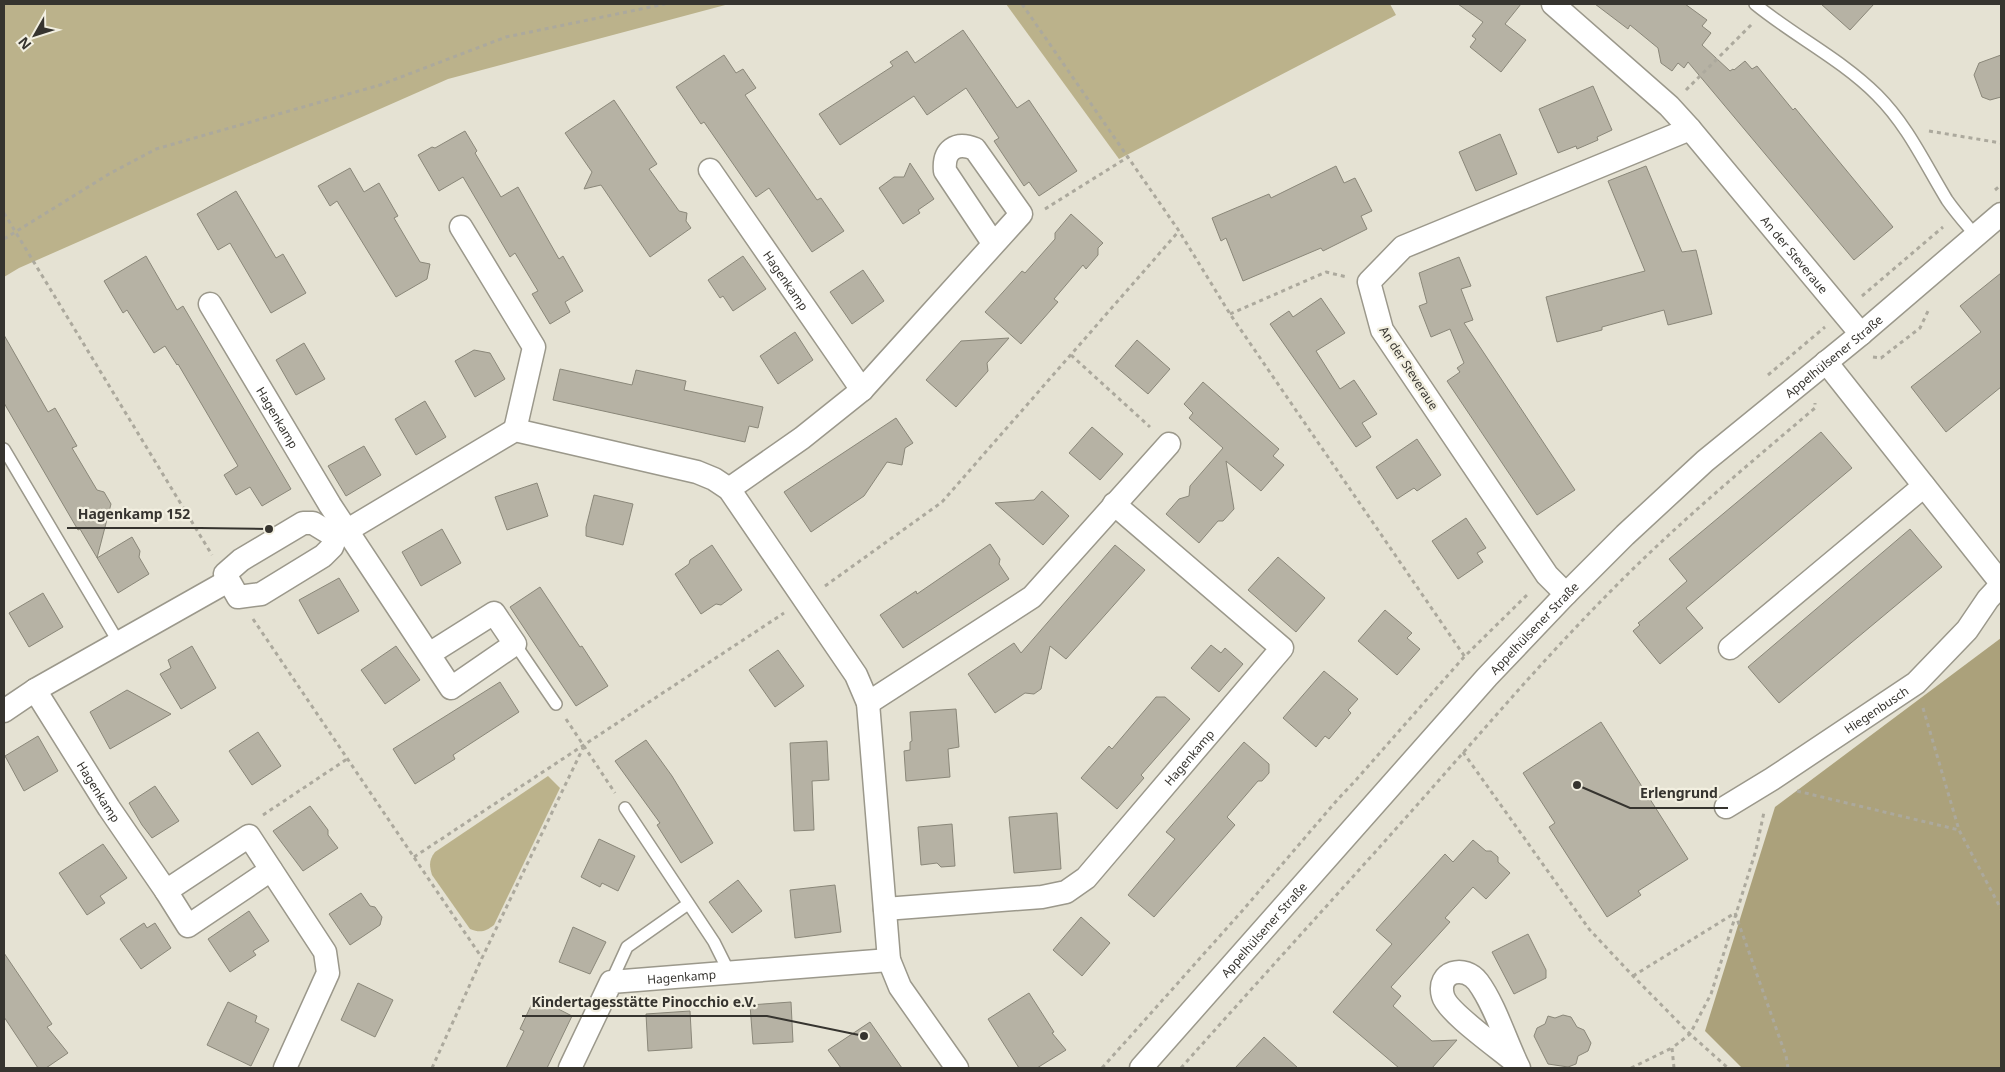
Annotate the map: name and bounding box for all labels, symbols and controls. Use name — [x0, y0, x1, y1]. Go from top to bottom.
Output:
north arrow — [10, 10, 60, 60]
text: N — [14, 33, 35, 54]
street label: An der Steveraue — [1757, 212, 1832, 297]
street label: Hagenkamp — [760, 247, 813, 313]
street label: Appelhülsener Straße — [1781, 311, 1886, 401]
street label: An der Steveraue — [1376, 323, 1442, 413]
street label: Hagenkamp — [253, 383, 303, 451]
callout: Hagenkamp 152 — [67, 499, 200, 528]
text: Hagenkamp 152 — [78, 504, 190, 523]
street label: Appelhülsener Straße — [1486, 578, 1582, 678]
street label: Hiegenbusch — [1841, 682, 1912, 737]
street label: Hagenkamp — [1160, 725, 1218, 789]
street label: Hagenkamp — [73, 758, 125, 825]
callout: Erlengrund — [1630, 779, 1728, 808]
text: Erlengrund — [1640, 783, 1718, 802]
street label: Appelhülsener Straße — [1217, 878, 1310, 981]
street label: Hagenkamp — [646, 965, 717, 988]
callout: Kindertagesstätte Pinocchio e.V. — [522, 987, 767, 1016]
text: Kindertagesstätte Pinocchio e.V. — [531, 992, 757, 1011]

